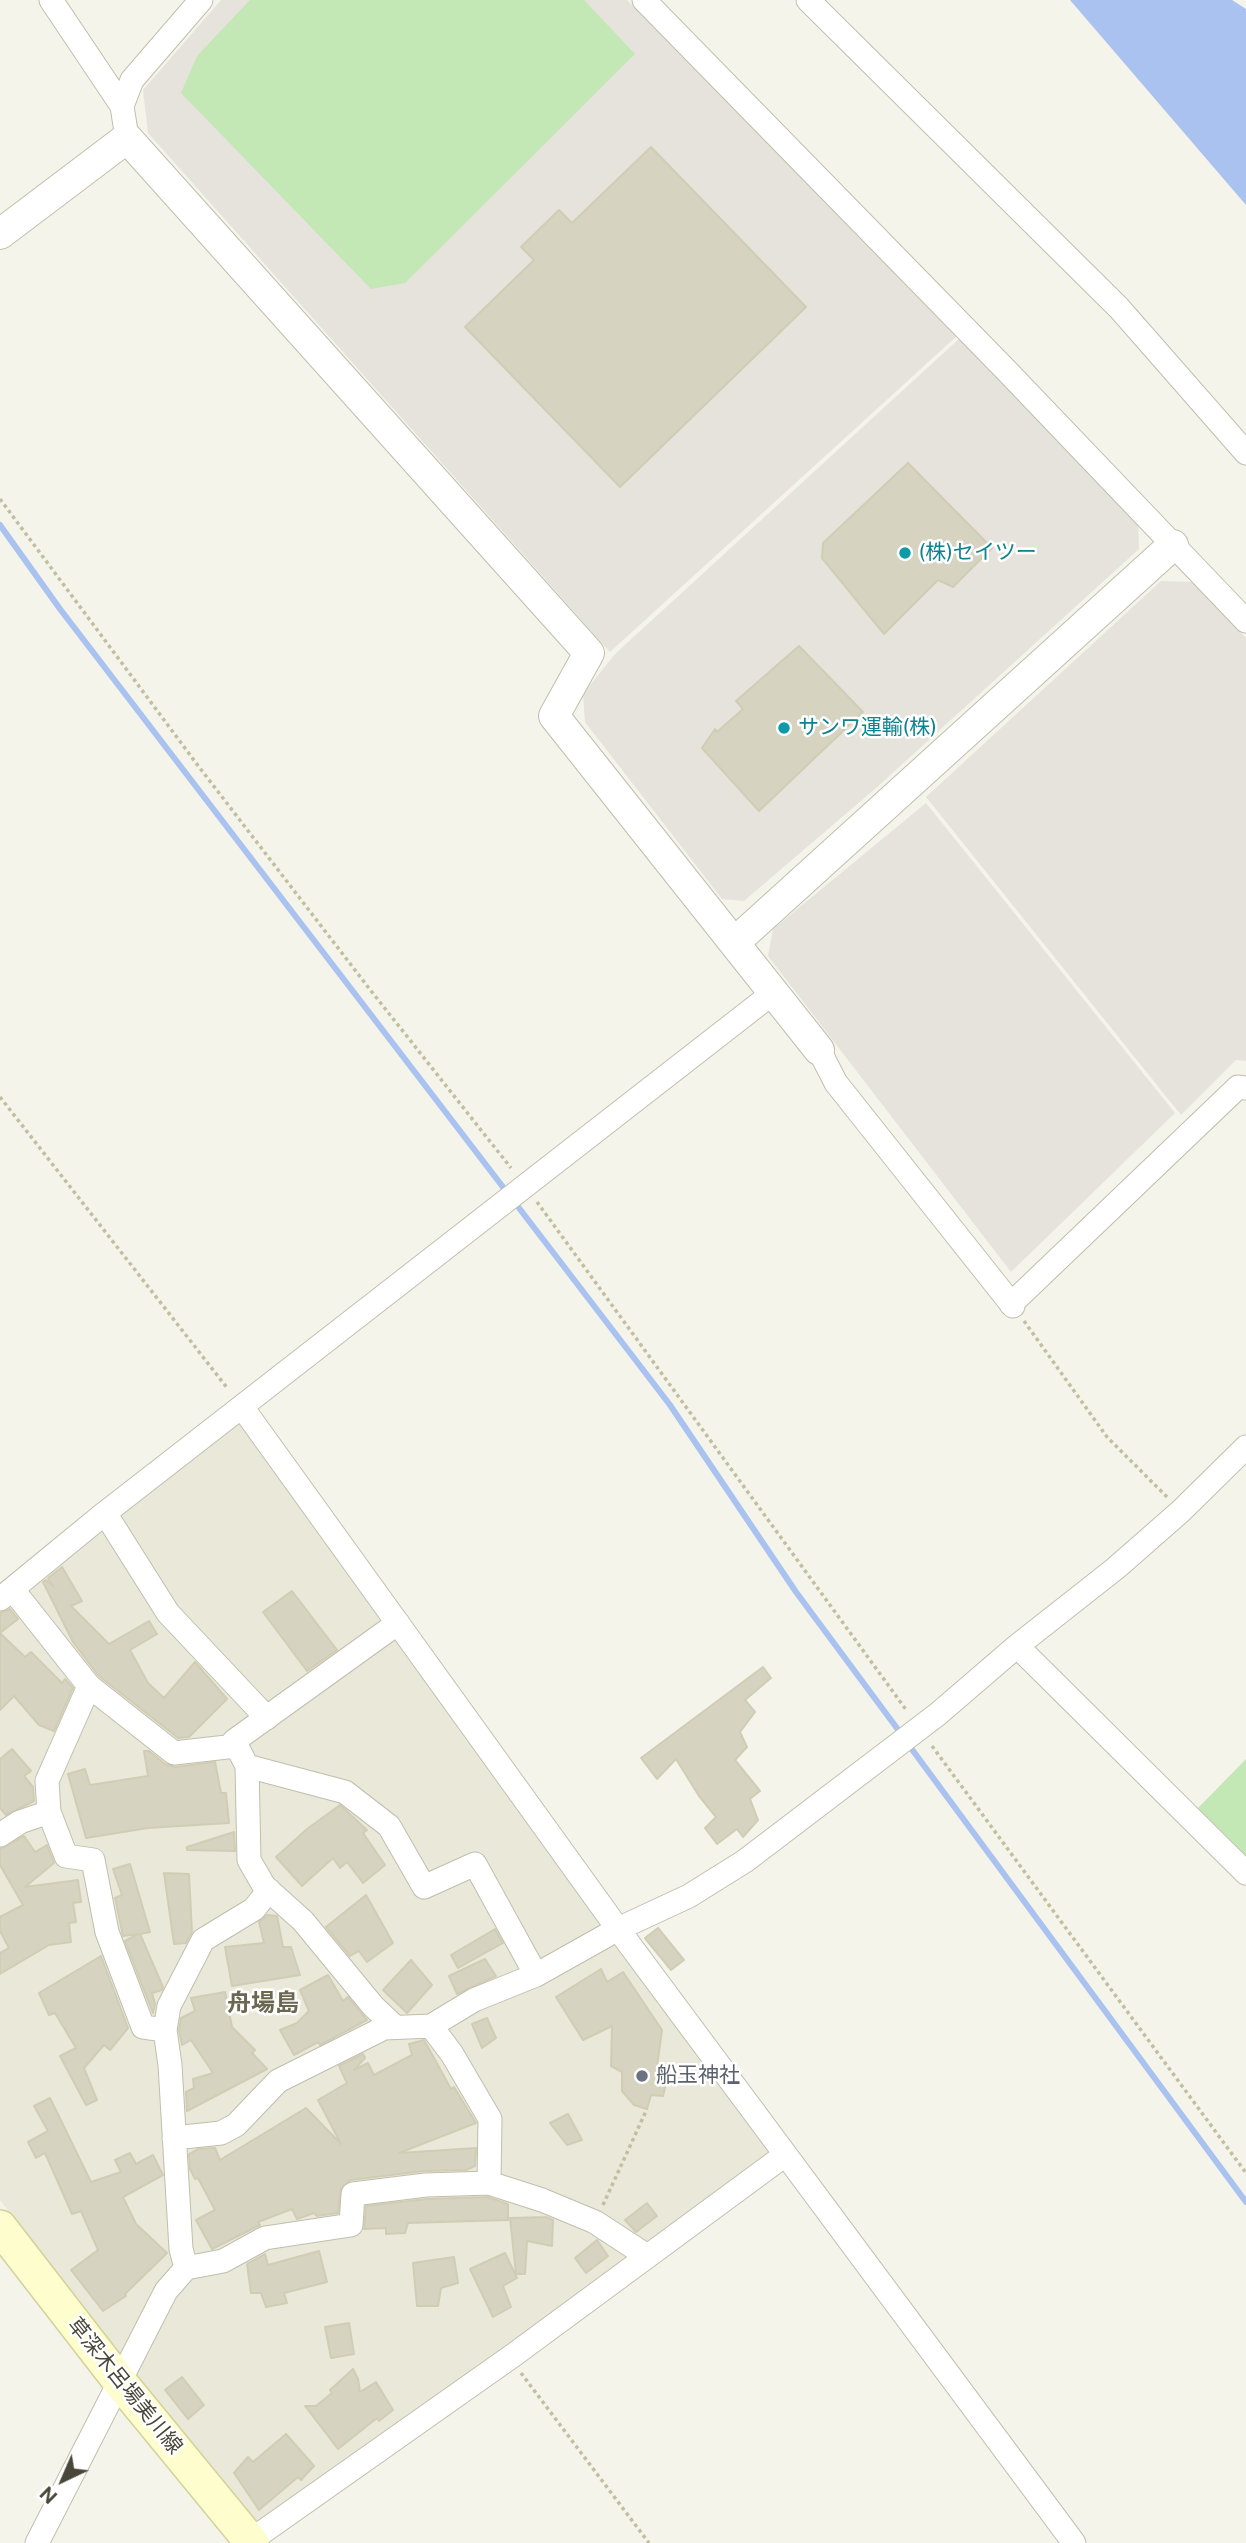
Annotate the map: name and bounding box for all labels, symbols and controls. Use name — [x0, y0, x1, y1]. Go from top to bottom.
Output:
place label: (株)セイツー — [919, 540, 1037, 566]
marker: (株)セイツー — [897, 545, 913, 561]
place label: サンワ運輸(株) — [798, 715, 937, 741]
marker: サンワ運輸(株) — [776, 720, 792, 736]
district label: 舟場島 — [227, 1990, 299, 2018]
place label: 船玉神社 — [656, 2063, 740, 2089]
marker: 船玉神社 — [634, 2068, 650, 2084]
street label: 草深木呂場美川線 — [62, 2313, 188, 2459]
north arrow — [28, 2445, 98, 2515]
text: N — [35, 2482, 61, 2508]

